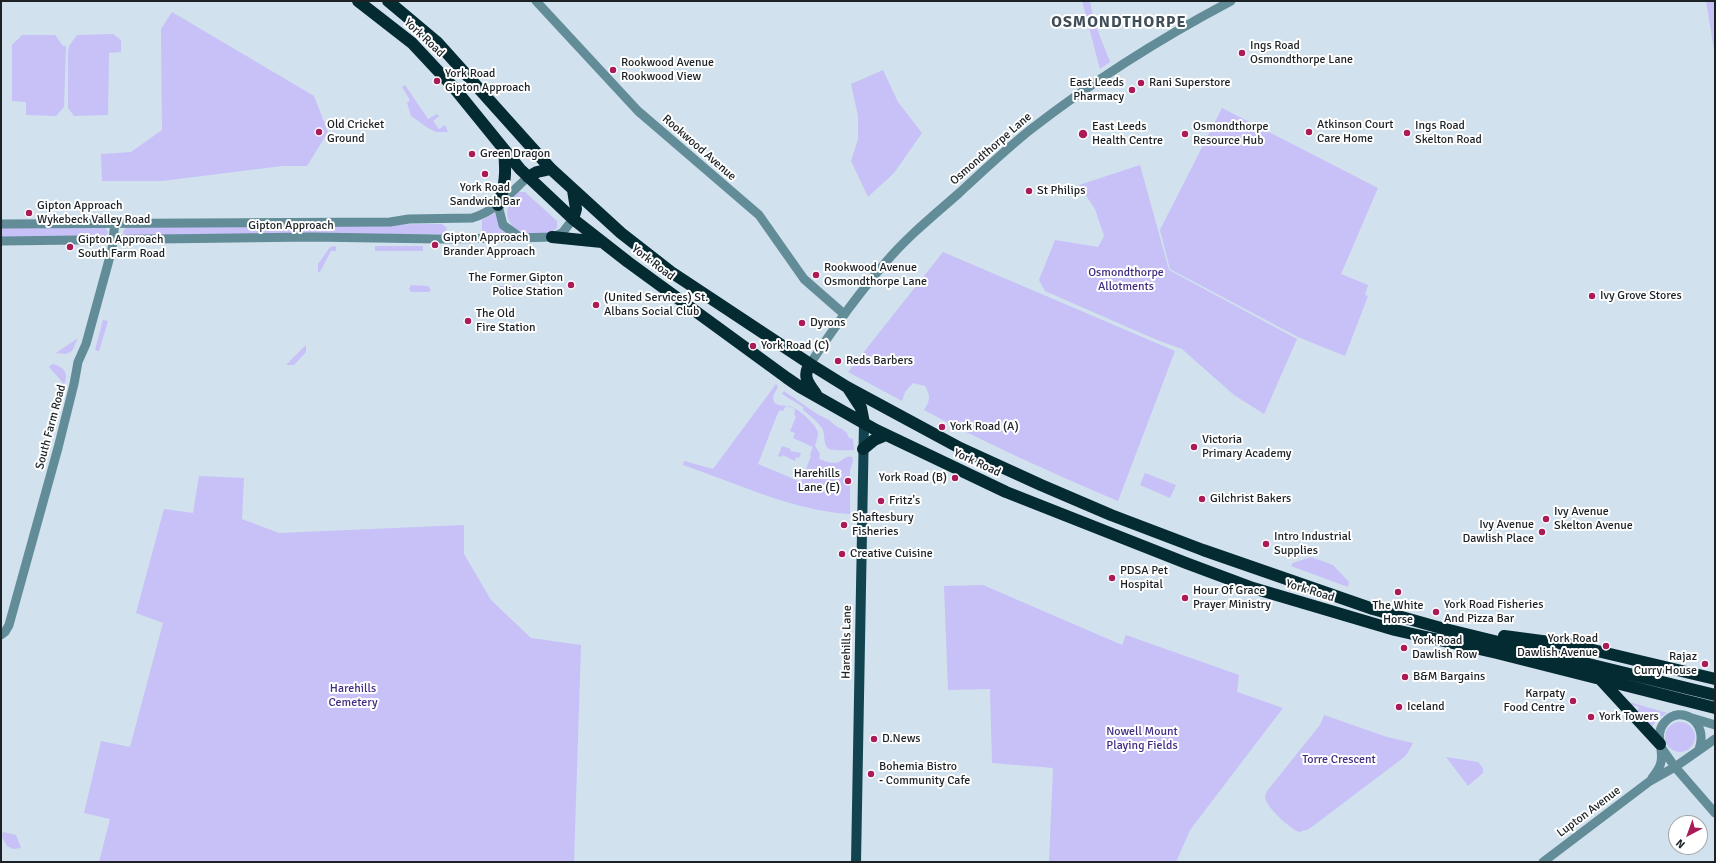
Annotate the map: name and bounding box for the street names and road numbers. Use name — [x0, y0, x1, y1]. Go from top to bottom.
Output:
street label: York Road — [401, 16, 447, 60]
street label: Osmondthorpe Lane — [947, 110, 1035, 188]
street label: Rookwood Avenue — [659, 112, 739, 184]
street label: Gipton Approach — [248, 219, 334, 233]
street label: York Road — [629, 242, 677, 284]
street label: South Farm Road — [33, 383, 69, 471]
street label: York Road — [951, 446, 1003, 480]
street label: York Road — [1284, 577, 1336, 605]
street label: Harehills Lane — [839, 605, 855, 679]
street label: Lupton Avenue — [1554, 783, 1624, 841]

